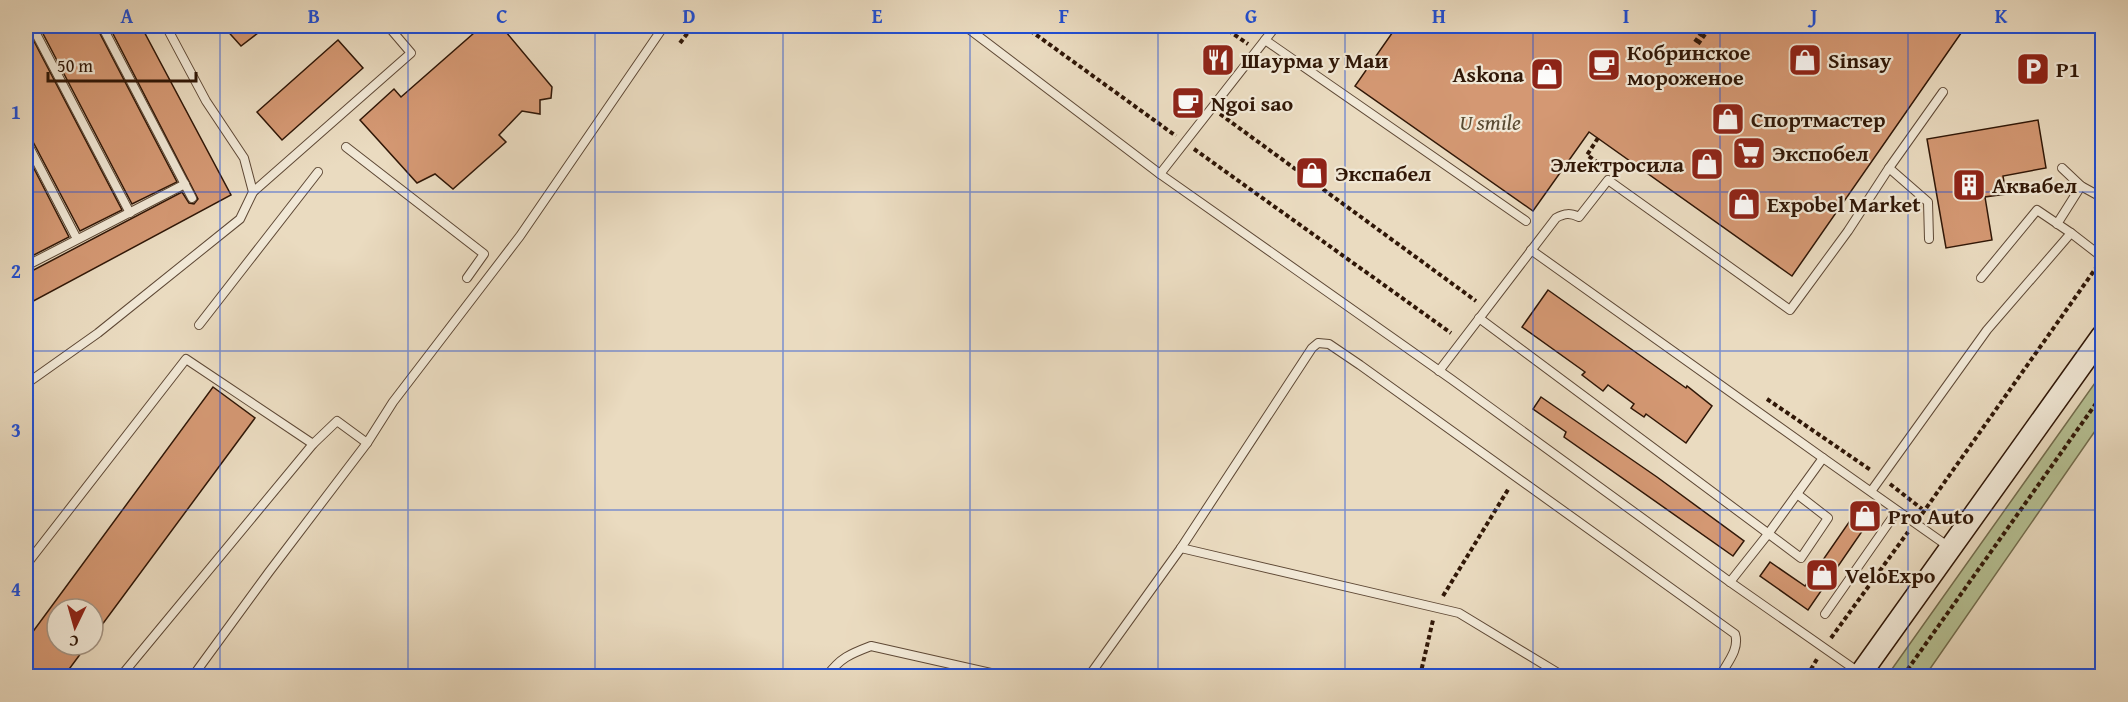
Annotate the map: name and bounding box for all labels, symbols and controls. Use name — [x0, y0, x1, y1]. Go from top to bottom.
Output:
text: A — [121, 1, 134, 30]
text: B — [308, 1, 320, 30]
text: C — [496, 1, 508, 30]
text: D — [682, 1, 696, 30]
text: E — [872, 1, 883, 30]
text: F — [1059, 1, 1069, 30]
text: G — [1245, 1, 1257, 30]
text: H — [1432, 1, 1446, 30]
text: I — [1623, 1, 1629, 30]
text: J — [1808, 1, 1818, 30]
text: K — [1995, 1, 2008, 30]
place label: Кобринское мороженое — [1627, 36, 1751, 93]
restaurant icon: Шаурма у Маи — [1200, 42, 1236, 78]
shop icon: Sinsay — [1787, 42, 1823, 78]
place label: Шаурма у Маи — [1241, 44, 1388, 76]
place label: Sinsay — [1828, 44, 1892, 76]
scale bar — [48, 45, 196, 83]
cafe icon: Кобринское мороженое — [1586, 47, 1622, 83]
parking icon: P1 — [2015, 51, 2051, 87]
text: 50 m — [57, 52, 93, 79]
place label: P1 — [2056, 53, 2080, 85]
shop icon: Askona — [1529, 56, 1565, 92]
place label: Askona — [1452, 58, 1525, 90]
cafe icon: Ngoi sao — [1170, 85, 1206, 121]
place label: Ngoi sao — [1211, 87, 1293, 119]
text: 1 — [11, 97, 21, 126]
shop icon: Спортмастер — [1710, 101, 1746, 137]
place label: Спортмастер — [1751, 103, 1886, 135]
park label: U smile — [1459, 106, 1521, 138]
supermarket icon: Экспобел — [1731, 135, 1767, 171]
place label: Экспобел — [1772, 137, 1869, 169]
shop icon: Электросила — [1689, 146, 1725, 182]
place label: Электросила — [1550, 148, 1685, 180]
shop icon: Экспабел — [1294, 155, 1330, 191]
place label: Экспабел — [1335, 157, 1431, 189]
building icon: Аквабел — [1951, 167, 1987, 203]
place label: Аквабел — [1992, 169, 2077, 201]
shop icon: Expobel Market — [1726, 186, 1762, 222]
place label: Expobel Market — [1767, 188, 1921, 220]
text: 2 — [11, 256, 21, 285]
text: 3 — [11, 415, 21, 444]
shop icon: Pro Auto — [1847, 498, 1883, 534]
place label: Pro Auto — [1888, 500, 1974, 532]
shop icon: VeloExpo — [1804, 557, 1840, 593]
place label: VeloExpo — [1845, 559, 1936, 591]
text: 4 — [11, 574, 21, 603]
north arrow — [45, 597, 105, 657]
text: С — [68, 630, 79, 654]

